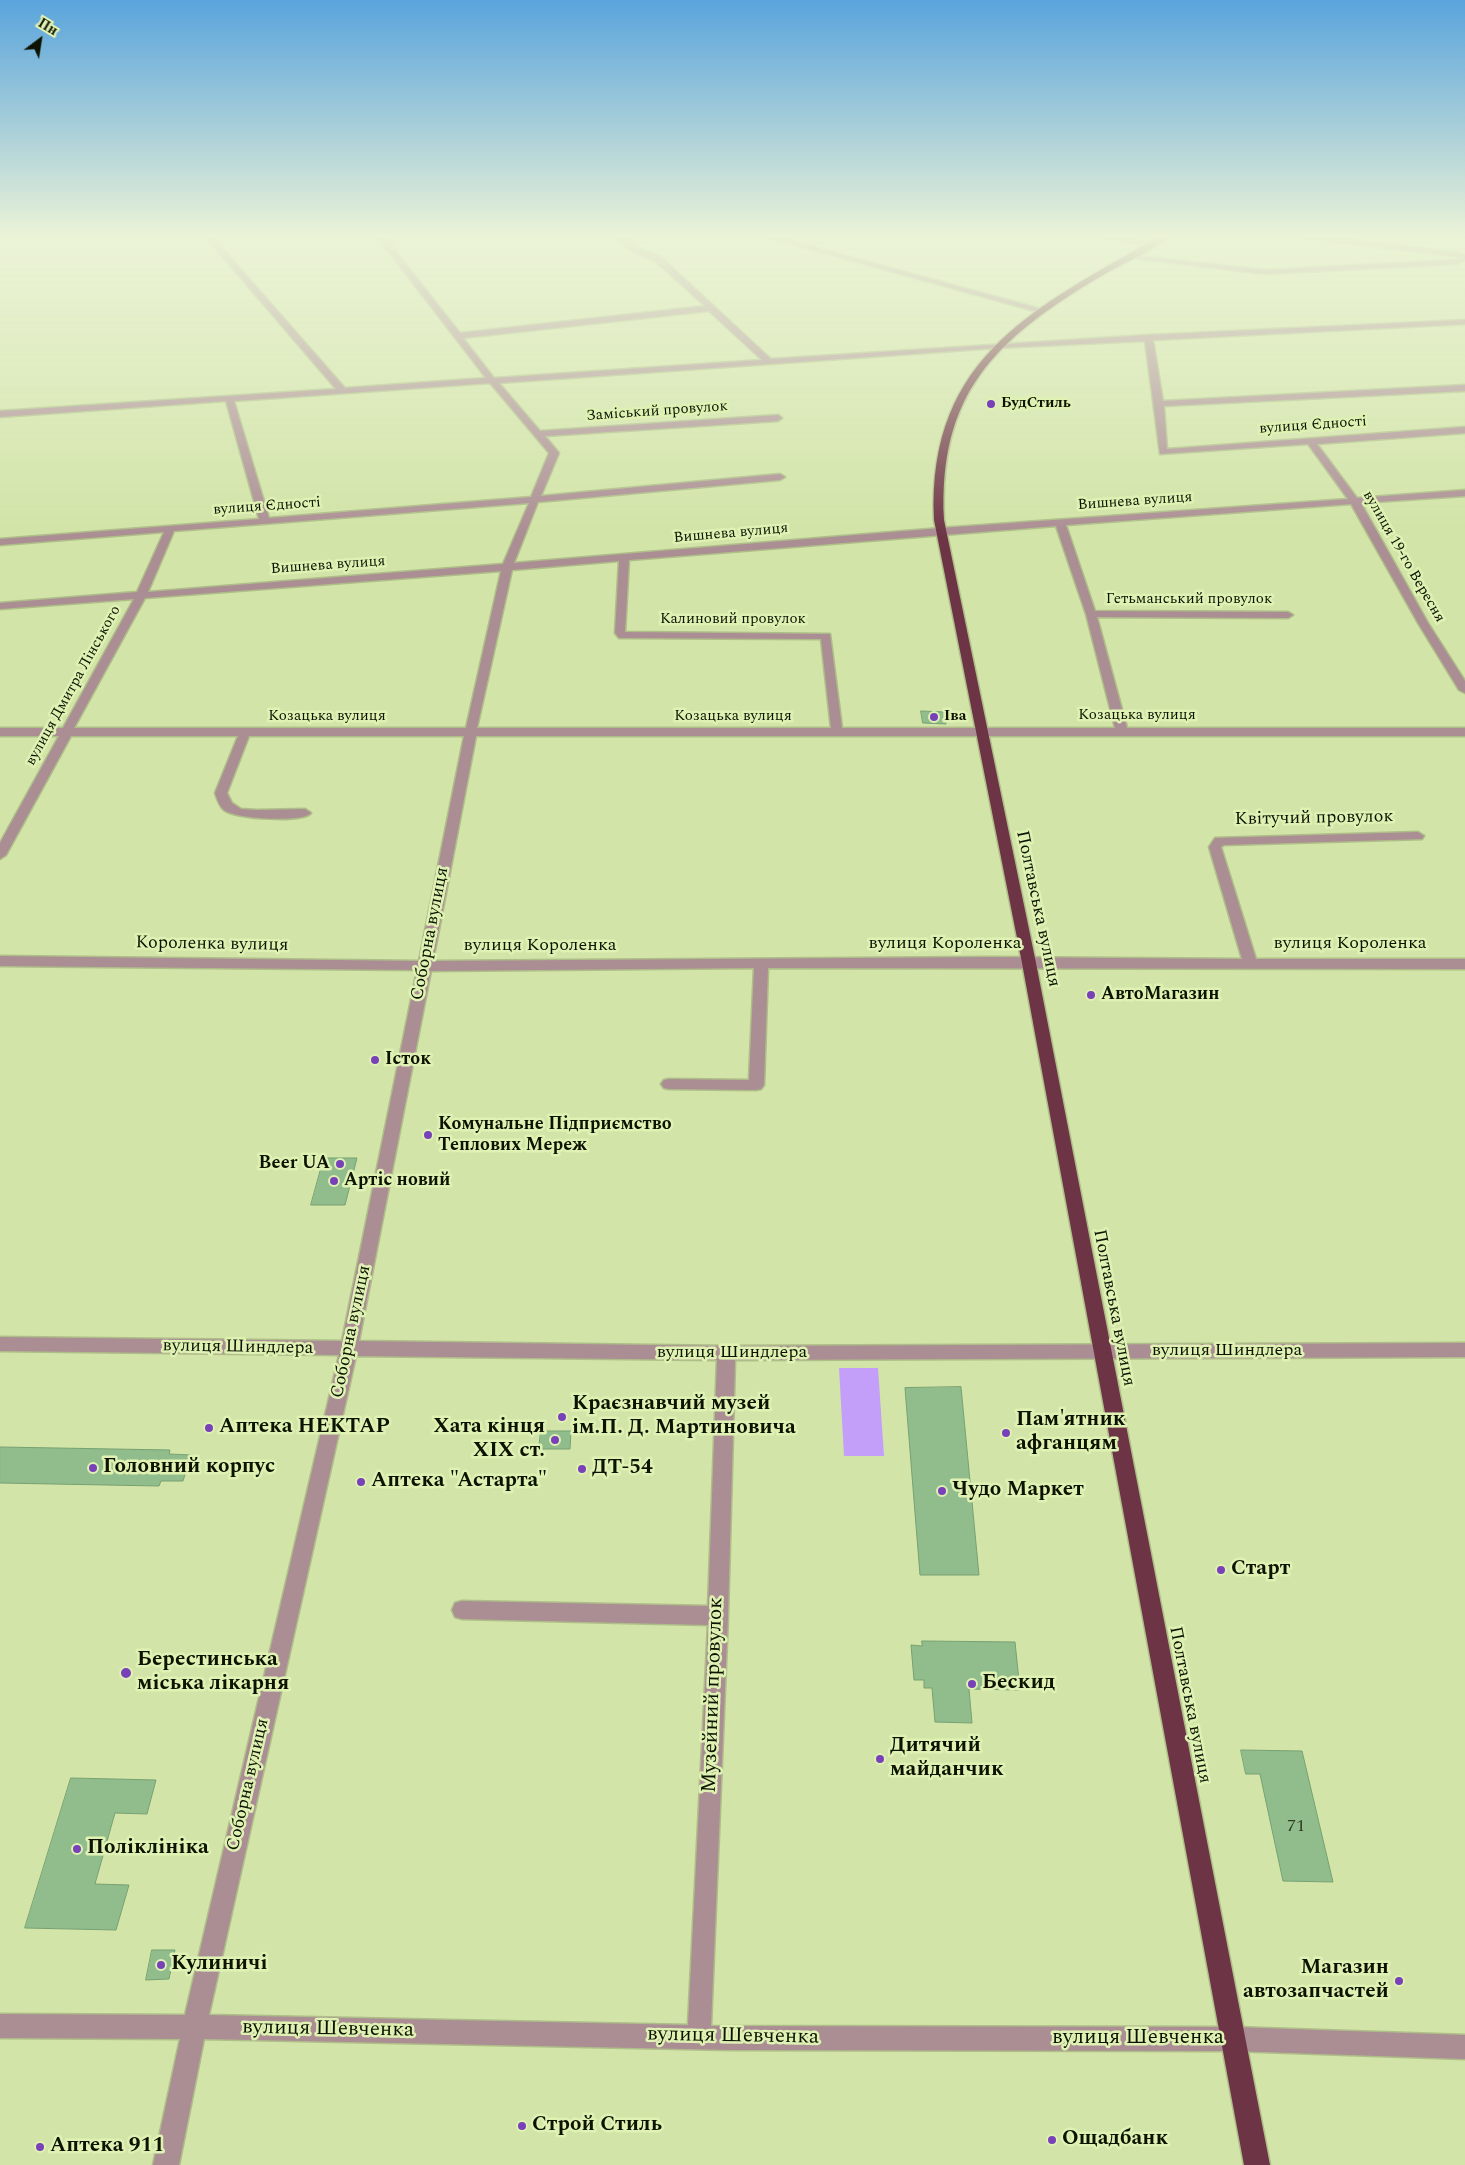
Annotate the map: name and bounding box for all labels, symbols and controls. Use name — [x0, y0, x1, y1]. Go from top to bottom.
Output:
text: Пн — [34, 13, 62, 41]
north arrow — [15, 15, 65, 65]
place label: БудСтиль — [1001, 395, 1071, 413]
street label: Заміський провулок — [586, 398, 728, 426]
marker: БудСтиль — [985, 398, 997, 410]
street label: вулиця Єдності — [1259, 413, 1367, 439]
street label: вулиця 19-го Вересня — [1358, 488, 1448, 626]
street label: Вишнева вулиця — [1077, 489, 1193, 515]
street label: вулиця Єдності — [213, 494, 321, 520]
street label: Вишнева вулиця — [673, 520, 789, 548]
street label: Вишнева вулиця — [270, 553, 386, 579]
street label: Гетьманський провулок — [1106, 591, 1272, 609]
street label: вулиця Дмитра Лінського — [22, 603, 126, 769]
street label: Калиновий провулок — [660, 611, 806, 629]
street label: Козацька вулиця — [1078, 707, 1196, 725]
street label: Козацька вулиця — [268, 708, 386, 726]
street label: Козацька вулиця — [674, 708, 792, 726]
place label: Іва — [944, 708, 966, 726]
marker: Іва — [928, 711, 940, 723]
street label: Квітучий провулок — [1234, 807, 1394, 831]
street label: Полтавська вулиця — [1010, 829, 1064, 989]
street label: Соборна вулиця — [408, 866, 454, 1002]
street label: Короленка вулиця — [135, 933, 289, 957]
street label: вулиця Короленка — [869, 933, 1021, 955]
street label: вулиця Короленка — [1274, 933, 1426, 955]
street label: вулиця Короленка — [464, 935, 616, 957]
place label: АвтоМагазин — [1101, 984, 1220, 1006]
marker: АвтоМагазин — [1085, 989, 1097, 1001]
place label: Істок — [385, 1049, 431, 1071]
marker: Істок — [369, 1054, 381, 1066]
place label: Комунальне Підприємство Теплових Мереж — [438, 1114, 672, 1156]
marker: Комунальне Підприємство Теплових Мереж — [422, 1129, 434, 1141]
place label: Beer UA — [259, 1153, 330, 1175]
marker: Beer UA — [334, 1158, 346, 1170]
place label: Артіс новий — [344, 1170, 451, 1192]
marker: Артіс новий — [328, 1175, 340, 1187]
street label: Полтавська вулиця — [1087, 1228, 1139, 1388]
street label: Соборна вулиця — [327, 1264, 377, 1400]
street label: вулиця Шиндлера — [162, 1336, 314, 1360]
street label: вулиця Шиндлера — [1152, 1340, 1302, 1362]
street label: вулиця Шиндлера — [657, 1342, 807, 1364]
place label: Краєзнавчий музей ім.П. Д. Мартиновича — [572, 1392, 796, 1442]
place label: Пам'ятник афганцям — [1016, 1408, 1125, 1458]
marker: Краєзнавчий музей ім.П. Д. Мартиновича — [556, 1411, 568, 1423]
place label: Аптека НЕКТАР — [219, 1415, 390, 1441]
place label: Хата кінця XIX ст. — [433, 1415, 545, 1465]
marker: Аптека НЕКТАР — [203, 1422, 215, 1434]
marker: Пам'ятник афганцям — [1000, 1427, 1012, 1439]
marker: Хата кінця XIX ст. — [549, 1434, 561, 1446]
place label: Головний корпус — [103, 1455, 275, 1481]
place label: ДТ-54 — [592, 1456, 653, 1482]
marker: Головний корпус — [87, 1462, 99, 1474]
marker: ДТ-54 — [576, 1463, 588, 1475]
place label: Аптека "Астарта" — [371, 1469, 547, 1495]
marker: Аптека "Астарта" — [355, 1476, 367, 1488]
place label: Чудо Маркет — [952, 1478, 1084, 1504]
marker: Чудо Маркет — [936, 1485, 948, 1497]
place label: Старт — [1231, 1557, 1290, 1583]
marker: Старт — [1215, 1564, 1227, 1576]
street label: Музейний провулок — [698, 1597, 730, 1793]
street label: Полтавська вулиця — [1163, 1625, 1215, 1785]
place label: Берестинська міська лікарня — [137, 1648, 289, 1698]
marker: Берестинська міська лікарня — [119, 1666, 133, 1680]
place label: Бескид — [982, 1671, 1055, 1697]
marker: Бескид — [966, 1678, 978, 1690]
street label: Соборна вулиця — [223, 1717, 275, 1853]
place label: Дитячий майданчик — [890, 1734, 1004, 1784]
marker: Дитячий майданчик — [874, 1753, 886, 1765]
house number: 71 — [1287, 1816, 1305, 1838]
place label: Поліклініка — [87, 1836, 209, 1862]
marker: Поліклініка — [71, 1843, 83, 1855]
place label: Кулиничі — [171, 1952, 267, 1978]
place label: Магазин автозапчастей — [1243, 1956, 1389, 2006]
marker: Кулиничі — [155, 1959, 167, 1971]
marker: Магазин автозапчастей — [1393, 1975, 1405, 1987]
street label: вулиця Шевченка — [242, 2016, 414, 2044]
street label: вулиця Шевченка — [647, 2023, 819, 2051]
street label: вулиця Шевченка — [1052, 2026, 1224, 2052]
place label: Строй Стиль — [532, 2113, 662, 2139]
marker: Строй Стиль — [516, 2120, 528, 2132]
place label: Ощадбанк — [1062, 2127, 1168, 2153]
place label: Аптека 911 — [50, 2134, 164, 2160]
marker: Ощадбанк — [1046, 2134, 1058, 2146]
marker: Аптека 911 — [34, 2141, 46, 2153]

